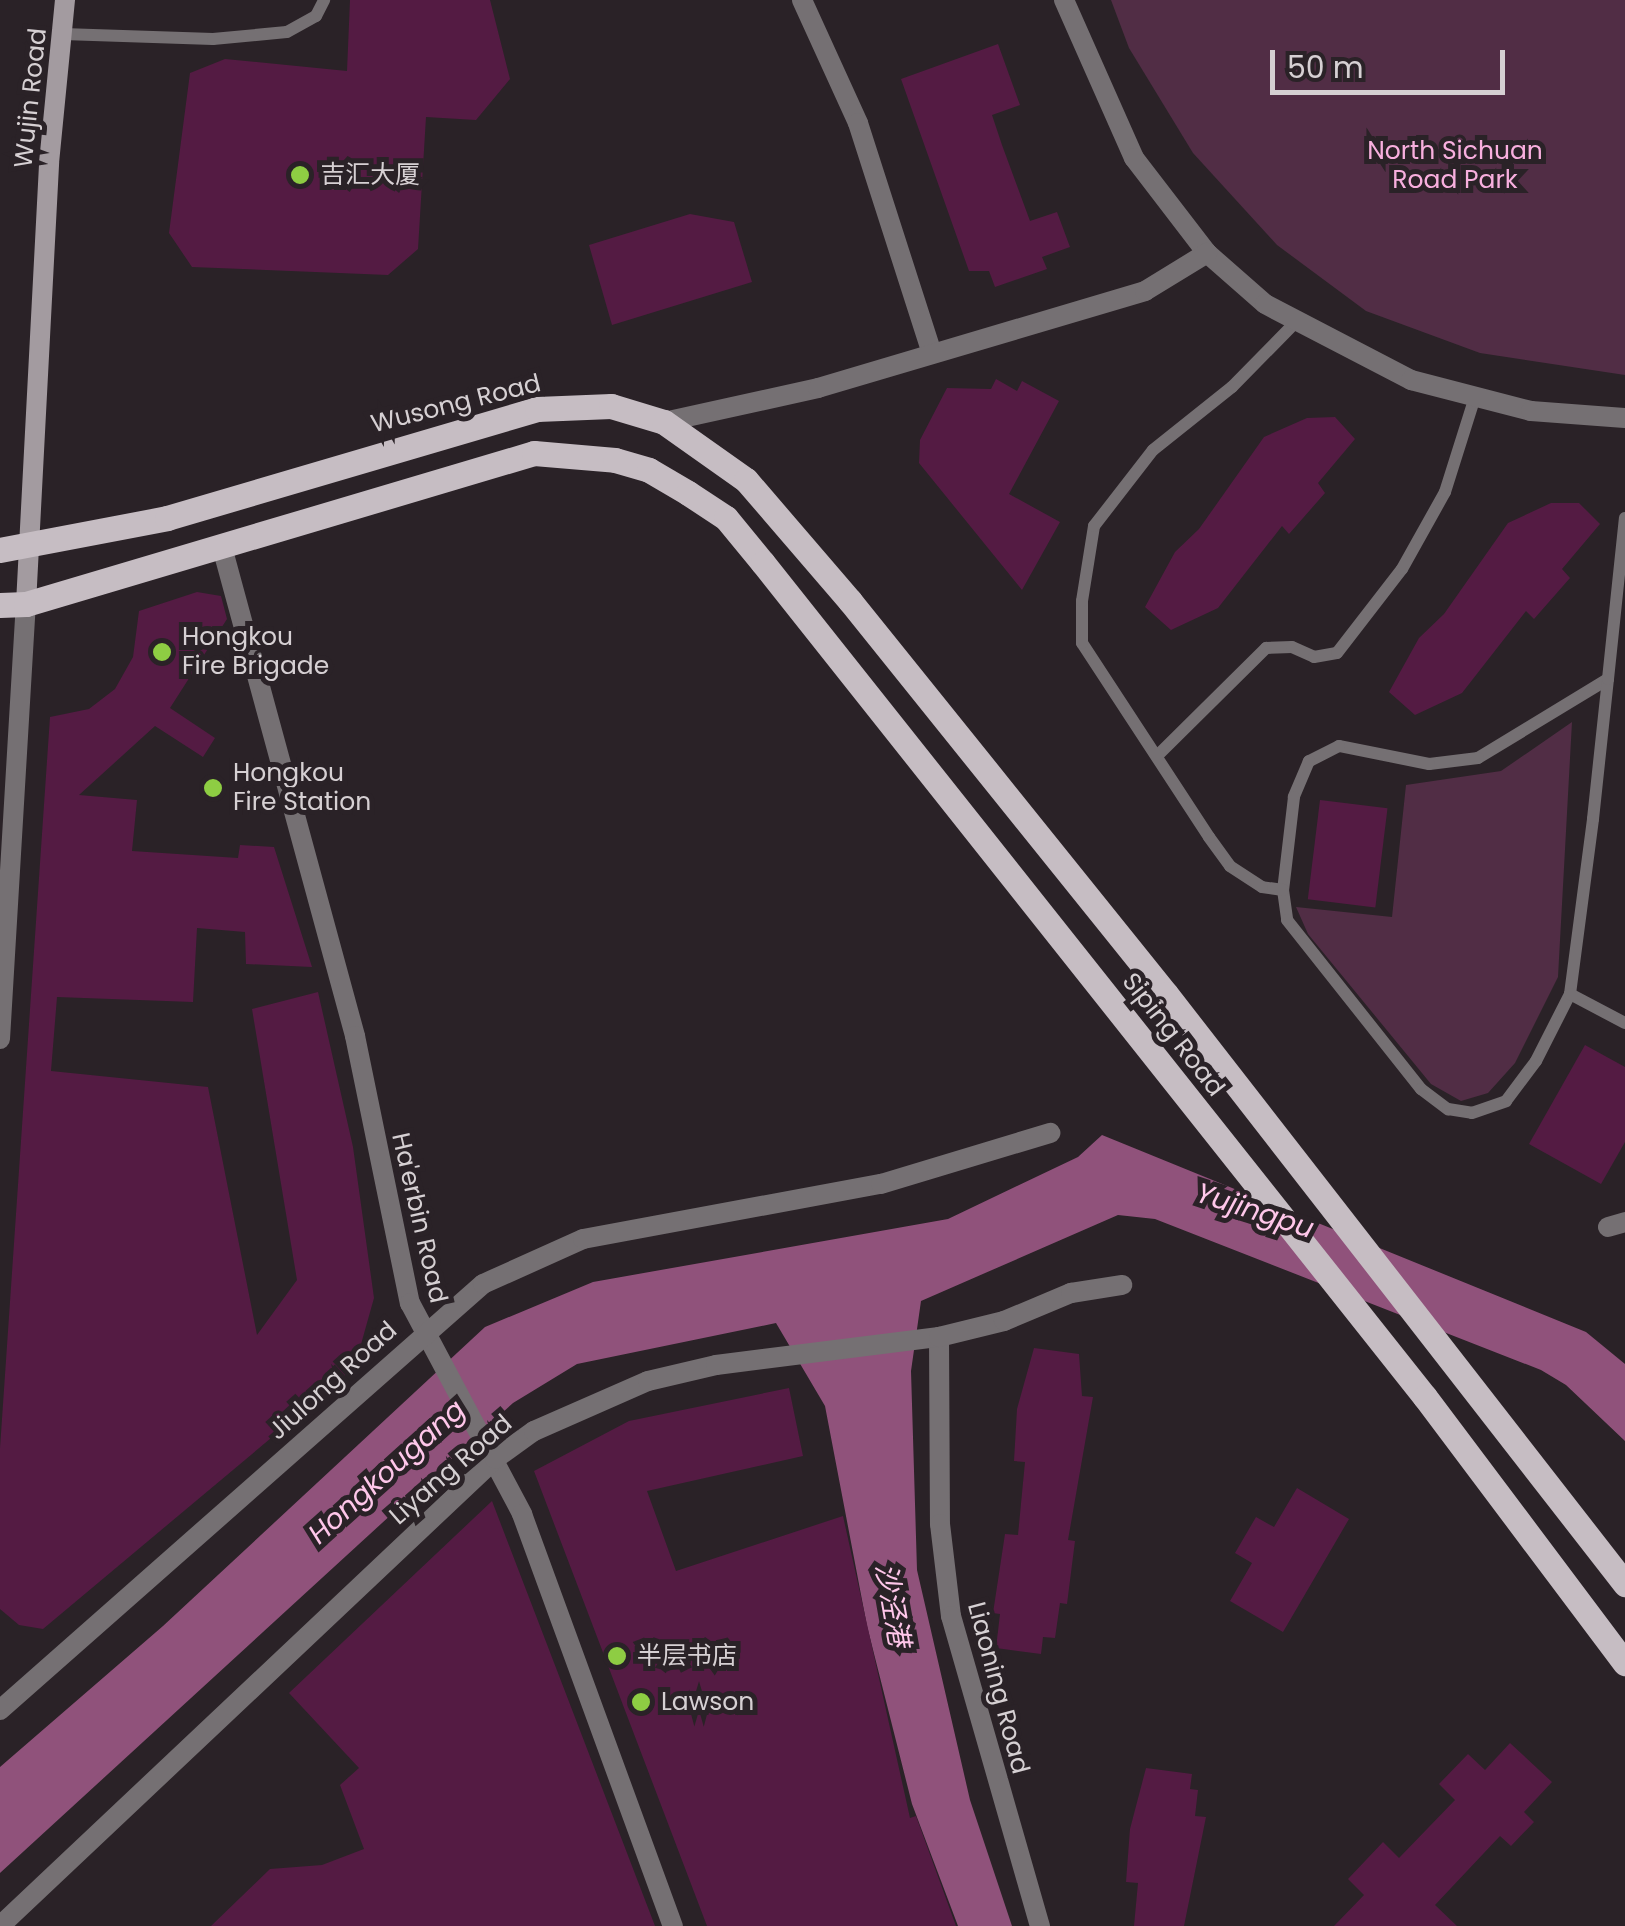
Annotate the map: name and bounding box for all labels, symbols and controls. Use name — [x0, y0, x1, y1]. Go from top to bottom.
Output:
street label: Wujin Road — [9, 27, 53, 169]
scale bar — [1275, 30, 1510, 92]
text: 50 m — [1287, 46, 1364, 89]
park label: North Sichuan Road Park — [1367, 137, 1543, 196]
place label: 吉汇大厦 — [320, 160, 420, 190]
marker: 吉汇大厦 — [289, 164, 311, 186]
street label: Wusong Road — [368, 368, 544, 440]
place label: Hongkou Fire Brigade — [182, 623, 329, 682]
marker: Hongkou Fire Brigade — [151, 641, 173, 663]
place label: Hongkou Fire Station — [233, 759, 371, 818]
marker: Hongkou Fire Station — [202, 777, 224, 799]
street label: Siping Road — [1115, 967, 1231, 1103]
street label: Ha'erbin Road — [385, 1130, 453, 1306]
water label: Yujingpu — [1192, 1176, 1318, 1246]
street label: Jiulong Road — [263, 1316, 403, 1446]
water label: Hongkougang — [302, 1393, 472, 1551]
street label: Liyang Road — [384, 1409, 518, 1531]
water label: 沙泾港 — [868, 1561, 916, 1649]
street label: Liaoning Road — [961, 1599, 1035, 1777]
place label: 半层书店 — [637, 1641, 737, 1671]
marker: 半层书店 — [606, 1645, 628, 1667]
place label: Lawson — [661, 1687, 754, 1717]
marker: Lawson — [630, 1691, 652, 1713]

